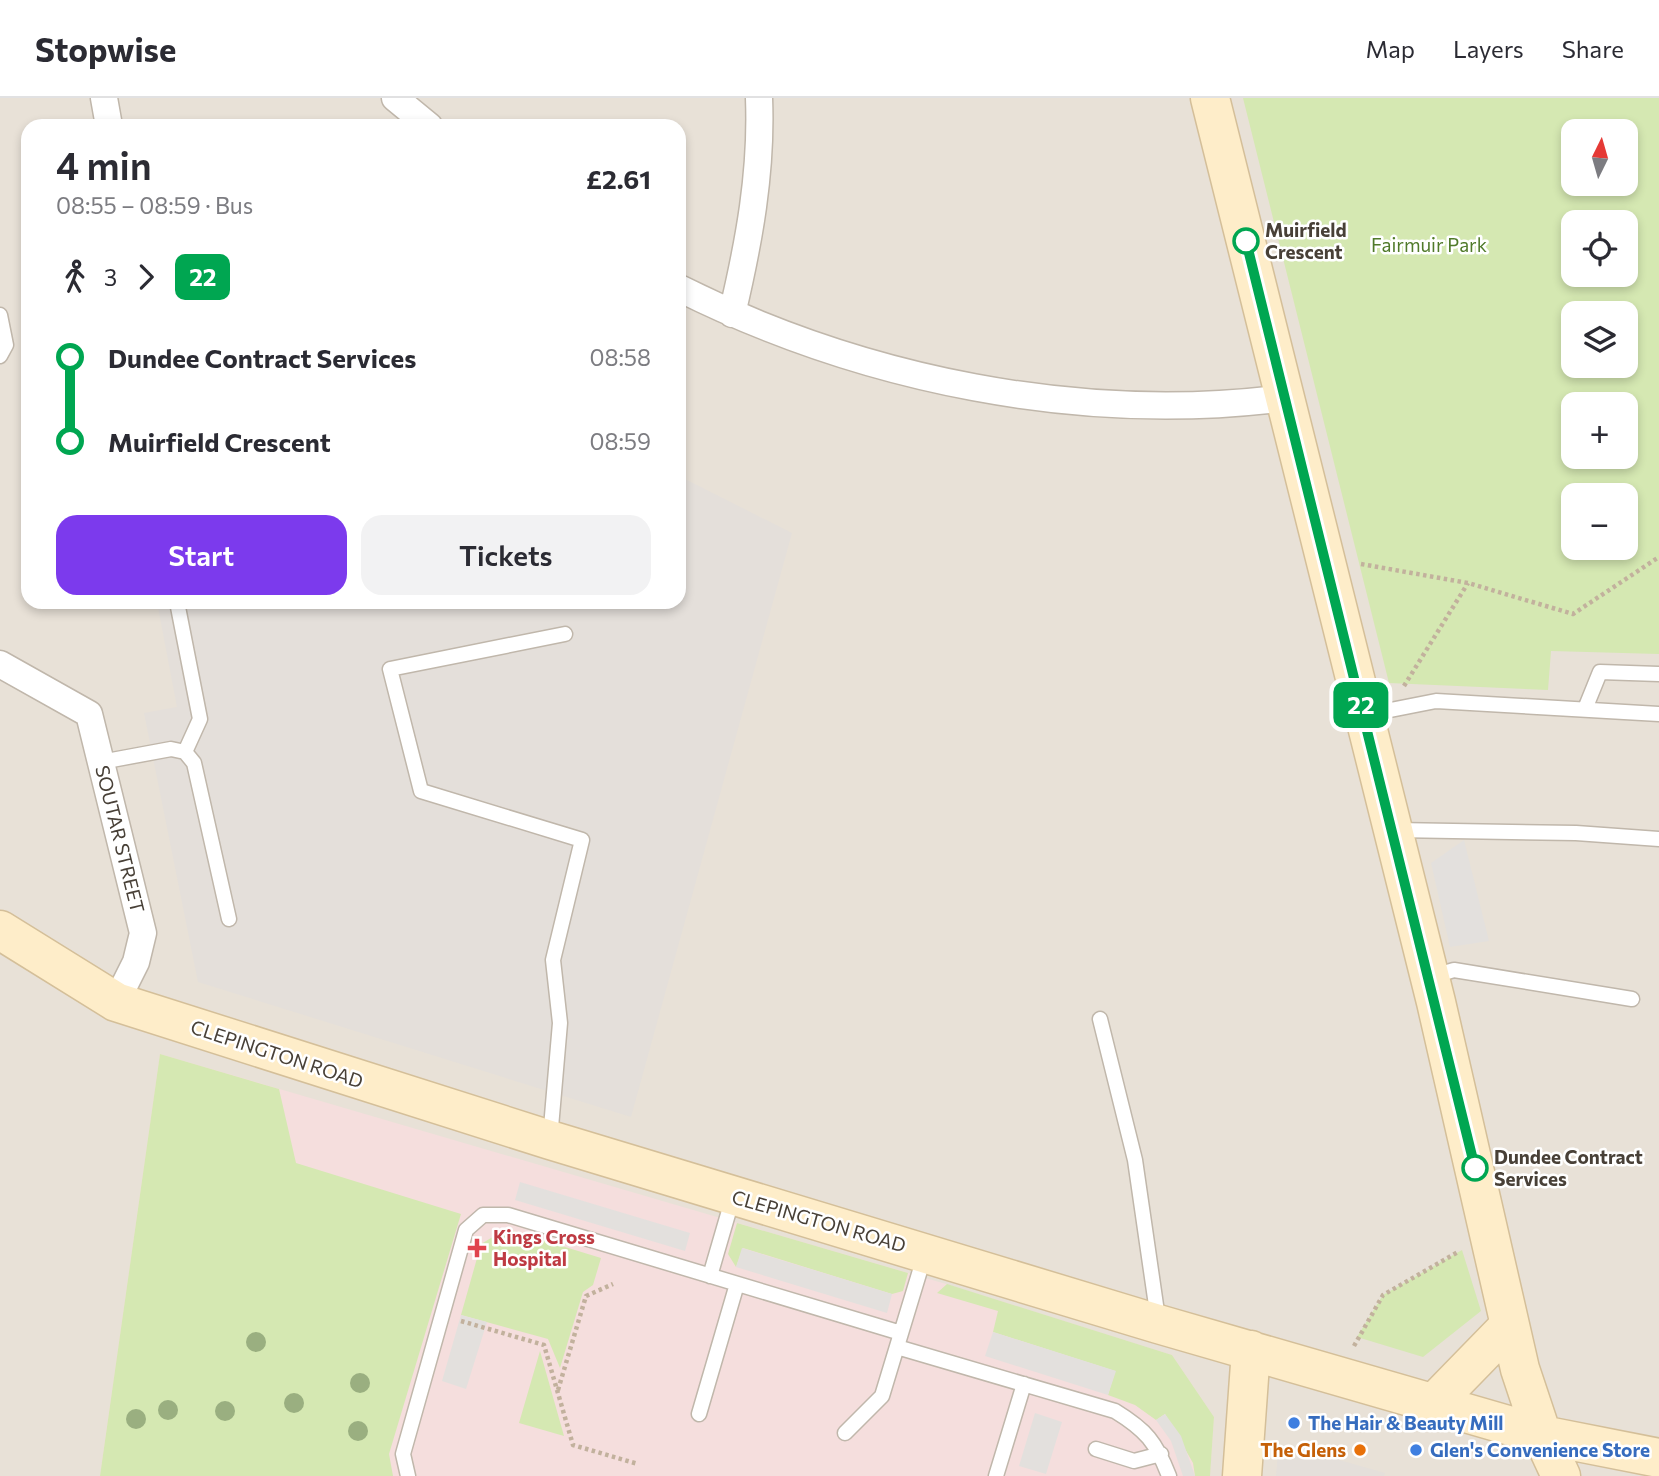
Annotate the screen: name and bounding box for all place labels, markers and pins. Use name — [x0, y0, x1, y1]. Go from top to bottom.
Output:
place label: Muirfield Crescent — [1265, 218, 1347, 263]
marker: Muirfield Crescent — [1233, 228, 1259, 254]
place label: Dundee Contract Services — [1494, 1145, 1643, 1190]
marker: Dundee Contract Services — [1462, 1155, 1488, 1181]
place label: Kings Cross Hospital — [493, 1225, 595, 1270]
marker: Kings Cross Hospital — [467, 1238, 487, 1258]
place label: The Hair & Beauty Mill — [1308, 1411, 1504, 1434]
marker: The Hair & Beauty Mill — [1286, 1415, 1302, 1431]
place label: The Glens — [1260, 1438, 1346, 1461]
place label: Glen's Convenience Store — [1430, 1438, 1650, 1461]
marker: The Glens — [1352, 1442, 1368, 1458]
marker: Glen's Convenience Store — [1408, 1442, 1424, 1458]

